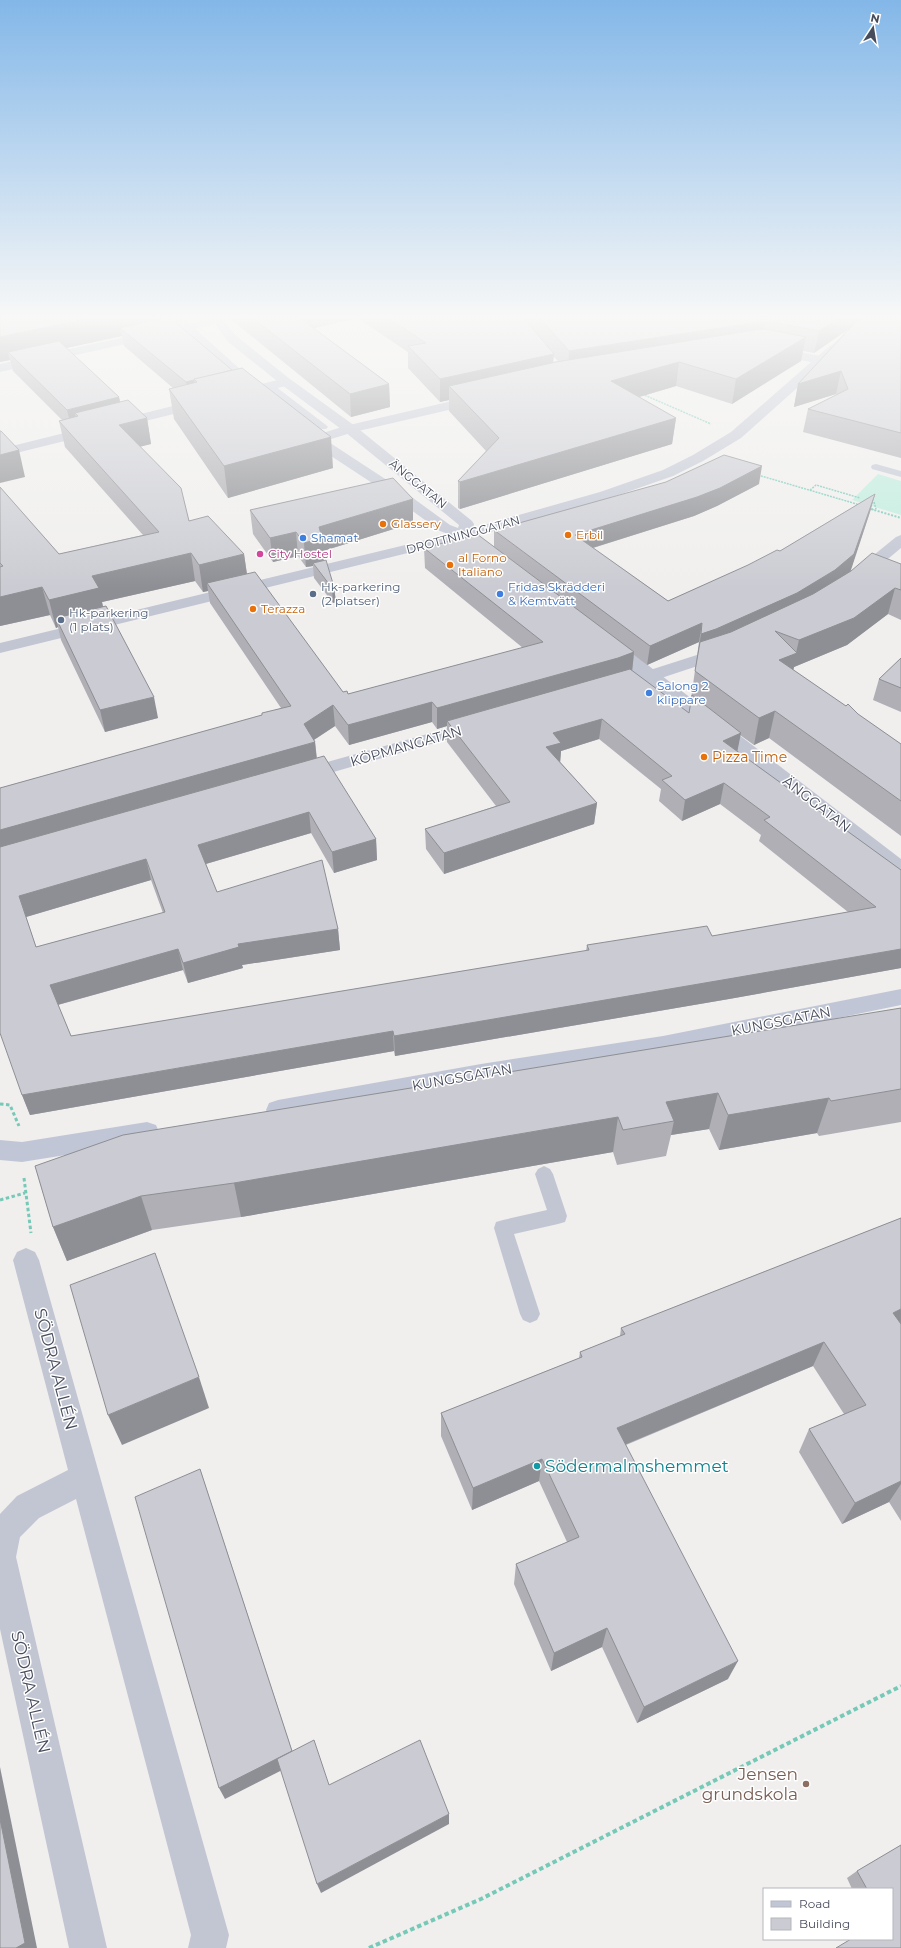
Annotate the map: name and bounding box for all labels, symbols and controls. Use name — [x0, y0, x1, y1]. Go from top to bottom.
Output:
north arrow — [853, 8, 893, 48]
text: N — [869, 10, 881, 26]
street label: ÄNGGATAN — [386, 456, 450, 511]
street label: DROTTNINGGATAN — [404, 512, 521, 557]
place label: Glassery — [391, 516, 441, 531]
marker: Glassery — [378, 519, 388, 529]
place label: Erbil — [576, 527, 603, 542]
place label: Shamat — [311, 530, 358, 545]
marker: Erbil — [563, 530, 573, 540]
marker: Shamat — [298, 533, 308, 543]
place label: City Hostel — [268, 546, 332, 561]
marker: City Hostel — [255, 549, 265, 559]
place label: al Forno Italiano — [458, 550, 507, 579]
marker: al Forno Italiano — [445, 560, 455, 570]
place label: Hk-parkering (2 platser) — [321, 579, 401, 608]
place label: Fridas Skrädderi & Kemtvätt — [508, 579, 605, 608]
marker: Hk-parkering (2 platser) — [308, 589, 318, 599]
marker: Fridas Skrädderi & Kemtvätt — [495, 589, 505, 599]
place label: Terazza — [261, 601, 305, 616]
marker: Terazza — [248, 604, 258, 614]
place label: Hk-parkering (1 plats) — [69, 605, 149, 634]
marker: Hk-parkering (1 plats) — [56, 615, 66, 625]
place label: Salong 2 klippare — [657, 678, 709, 707]
marker: Salong 2 klippare — [644, 688, 654, 698]
street label: KÖPMANGATAN — [348, 721, 464, 771]
place label: Pizza Time — [712, 748, 787, 766]
marker: Pizza Time — [699, 752, 709, 762]
street label: ÄNGGATAN — [779, 772, 855, 836]
street label: KUNGSGATAN — [730, 1003, 832, 1039]
street label: KUNGSGATAN — [411, 1059, 513, 1095]
street label: SÖDRA ALLÉN — [30, 1306, 82, 1432]
place label: Södermalmshemmet — [545, 1456, 729, 1476]
marker: Södermalmshemmet — [532, 1461, 542, 1471]
street label: SÖDRA ALLÉN — [7, 1629, 55, 1755]
place label: Jensen grundskola — [702, 1764, 798, 1804]
marker: Jensen grundskola — [801, 1779, 811, 1789]
legend — [763, 1888, 893, 1940]
text: Road — [799, 1896, 830, 1911]
text: Building — [799, 1916, 850, 1931]

